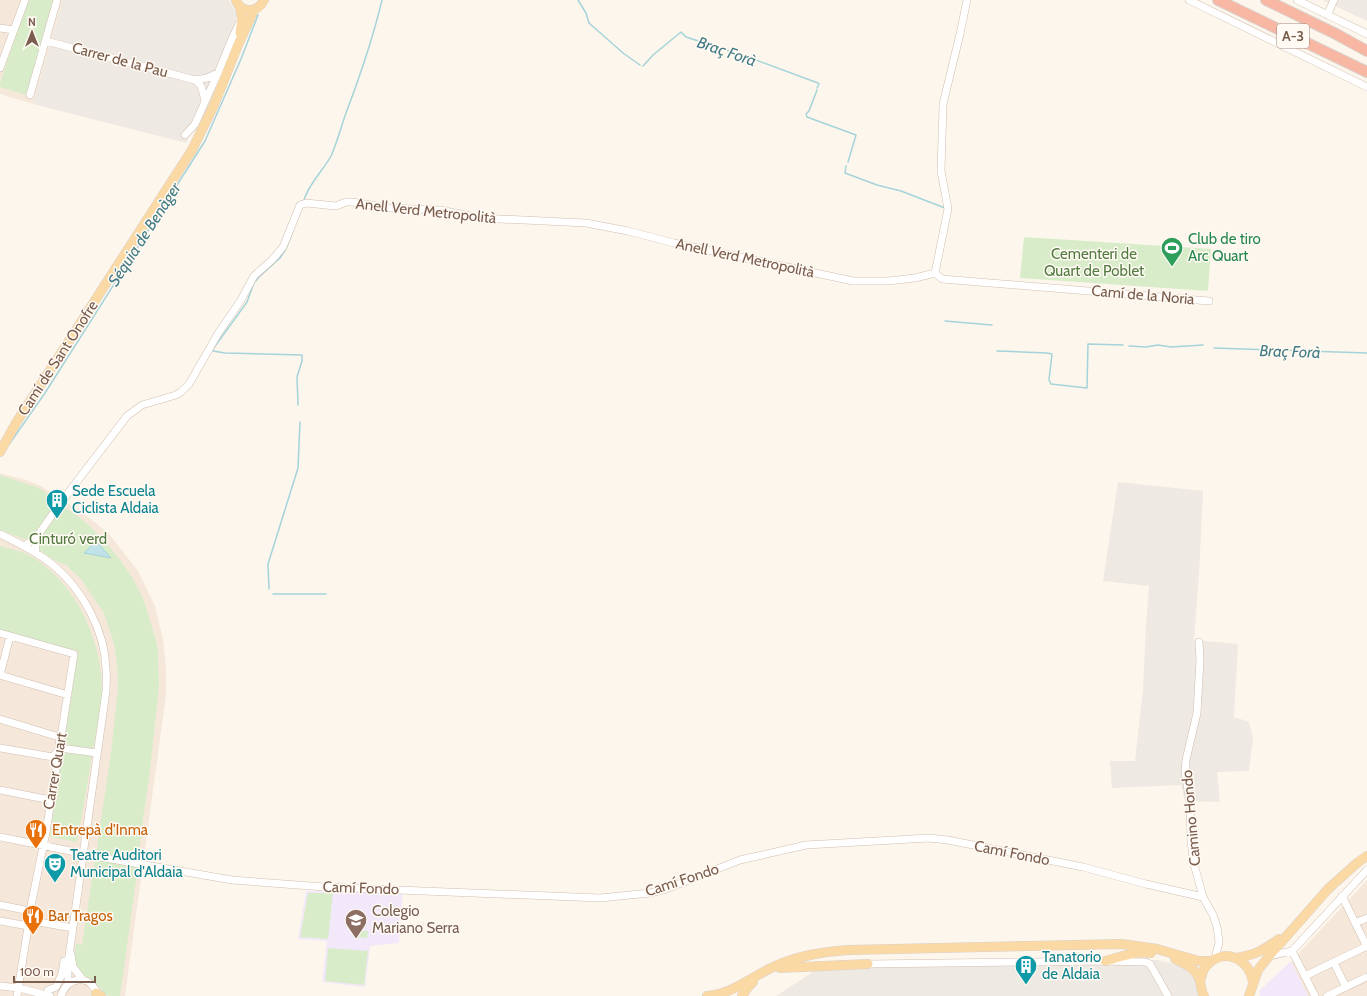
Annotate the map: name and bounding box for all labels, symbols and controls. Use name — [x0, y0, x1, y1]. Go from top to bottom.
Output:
north arrow — [12, 12, 52, 52]
text: N — [28, 15, 36, 29]
road number: A-3 — [1277, 24, 1309, 48]
water label: Braç Forà — [695, 33, 759, 70]
street label: Carrer de la Pau — [70, 39, 170, 81]
water label: Séquia de Benàger — [104, 178, 185, 289]
street label: Anell Verd Metropolità — [355, 195, 498, 227]
place label: Club de tiro Arc Quart — [1188, 230, 1261, 265]
street label: Anell Verd Metropolità — [674, 235, 817, 282]
sports icon: Club de tiro Arc Quart — [1159, 235, 1185, 268]
park label: Cementeri de Quart de Poblet — [1044, 245, 1144, 280]
street label: Camí de la Noria — [1091, 282, 1196, 309]
street label: Camí de Sant Onofre — [14, 297, 102, 419]
water label: Braç Forà — [1259, 341, 1321, 362]
place label: Sede Escuela Ciclista Aldaia — [72, 482, 160, 517]
building icon: Sede Escuela Ciclista Aldaia — [44, 487, 70, 520]
park label: Cinturó verd — [29, 530, 107, 548]
street label: Carrer Quart — [39, 731, 71, 811]
street label: Camino Hondo — [1178, 769, 1204, 867]
restaurant icon: Entrepà d'Inma — [23, 817, 49, 850]
place label: Entrepà d'Inma — [52, 821, 149, 839]
street label: Camí Fondo — [973, 837, 1051, 869]
place label: Teatre Auditori Municipal d'Aldaia — [70, 846, 183, 881]
theatre icon: Teatre Auditori Municipal d'Aldaia — [42, 851, 68, 884]
street label: Camí Fondo — [643, 860, 721, 900]
street label: Camí Fondo — [322, 878, 400, 898]
place label: Colegio Mariano Serra — [372, 902, 460, 937]
restaurant icon: Bar Tragos — [20, 903, 46, 936]
place label: Bar Tragos — [48, 907, 113, 925]
school or university icon: Colegio Mariano Serra — [343, 907, 369, 940]
place label: Tanatorio de Aldaia — [1042, 948, 1101, 983]
building icon: Tanatorio de Aldaia — [1013, 953, 1039, 986]
scale bar — [14, 958, 95, 984]
text: 100 m — [20, 964, 54, 979]

